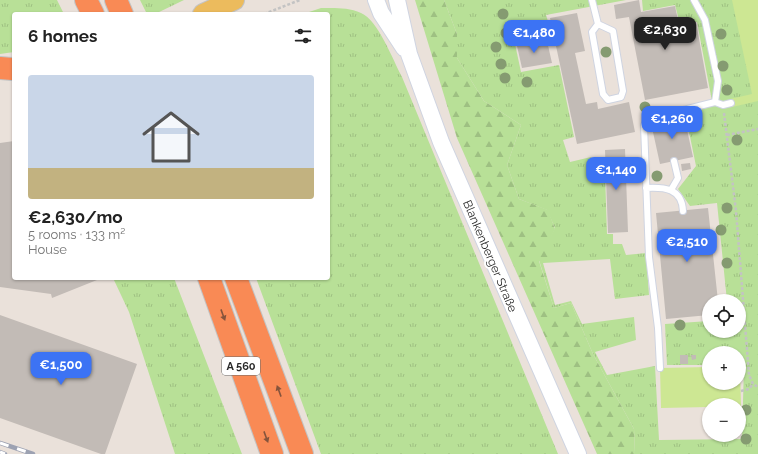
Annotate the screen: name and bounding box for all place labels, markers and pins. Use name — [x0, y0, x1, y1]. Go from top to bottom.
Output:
pin: €2,630 — [632, 17, 698, 51]
pin: €1,480 — [501, 20, 567, 54]
pin: €1,260 — [639, 106, 705, 140]
pin: €1,140 — [583, 157, 649, 191]
pin: €2,510 — [654, 229, 720, 263]
pin: €1,500 — [28, 352, 94, 386]

